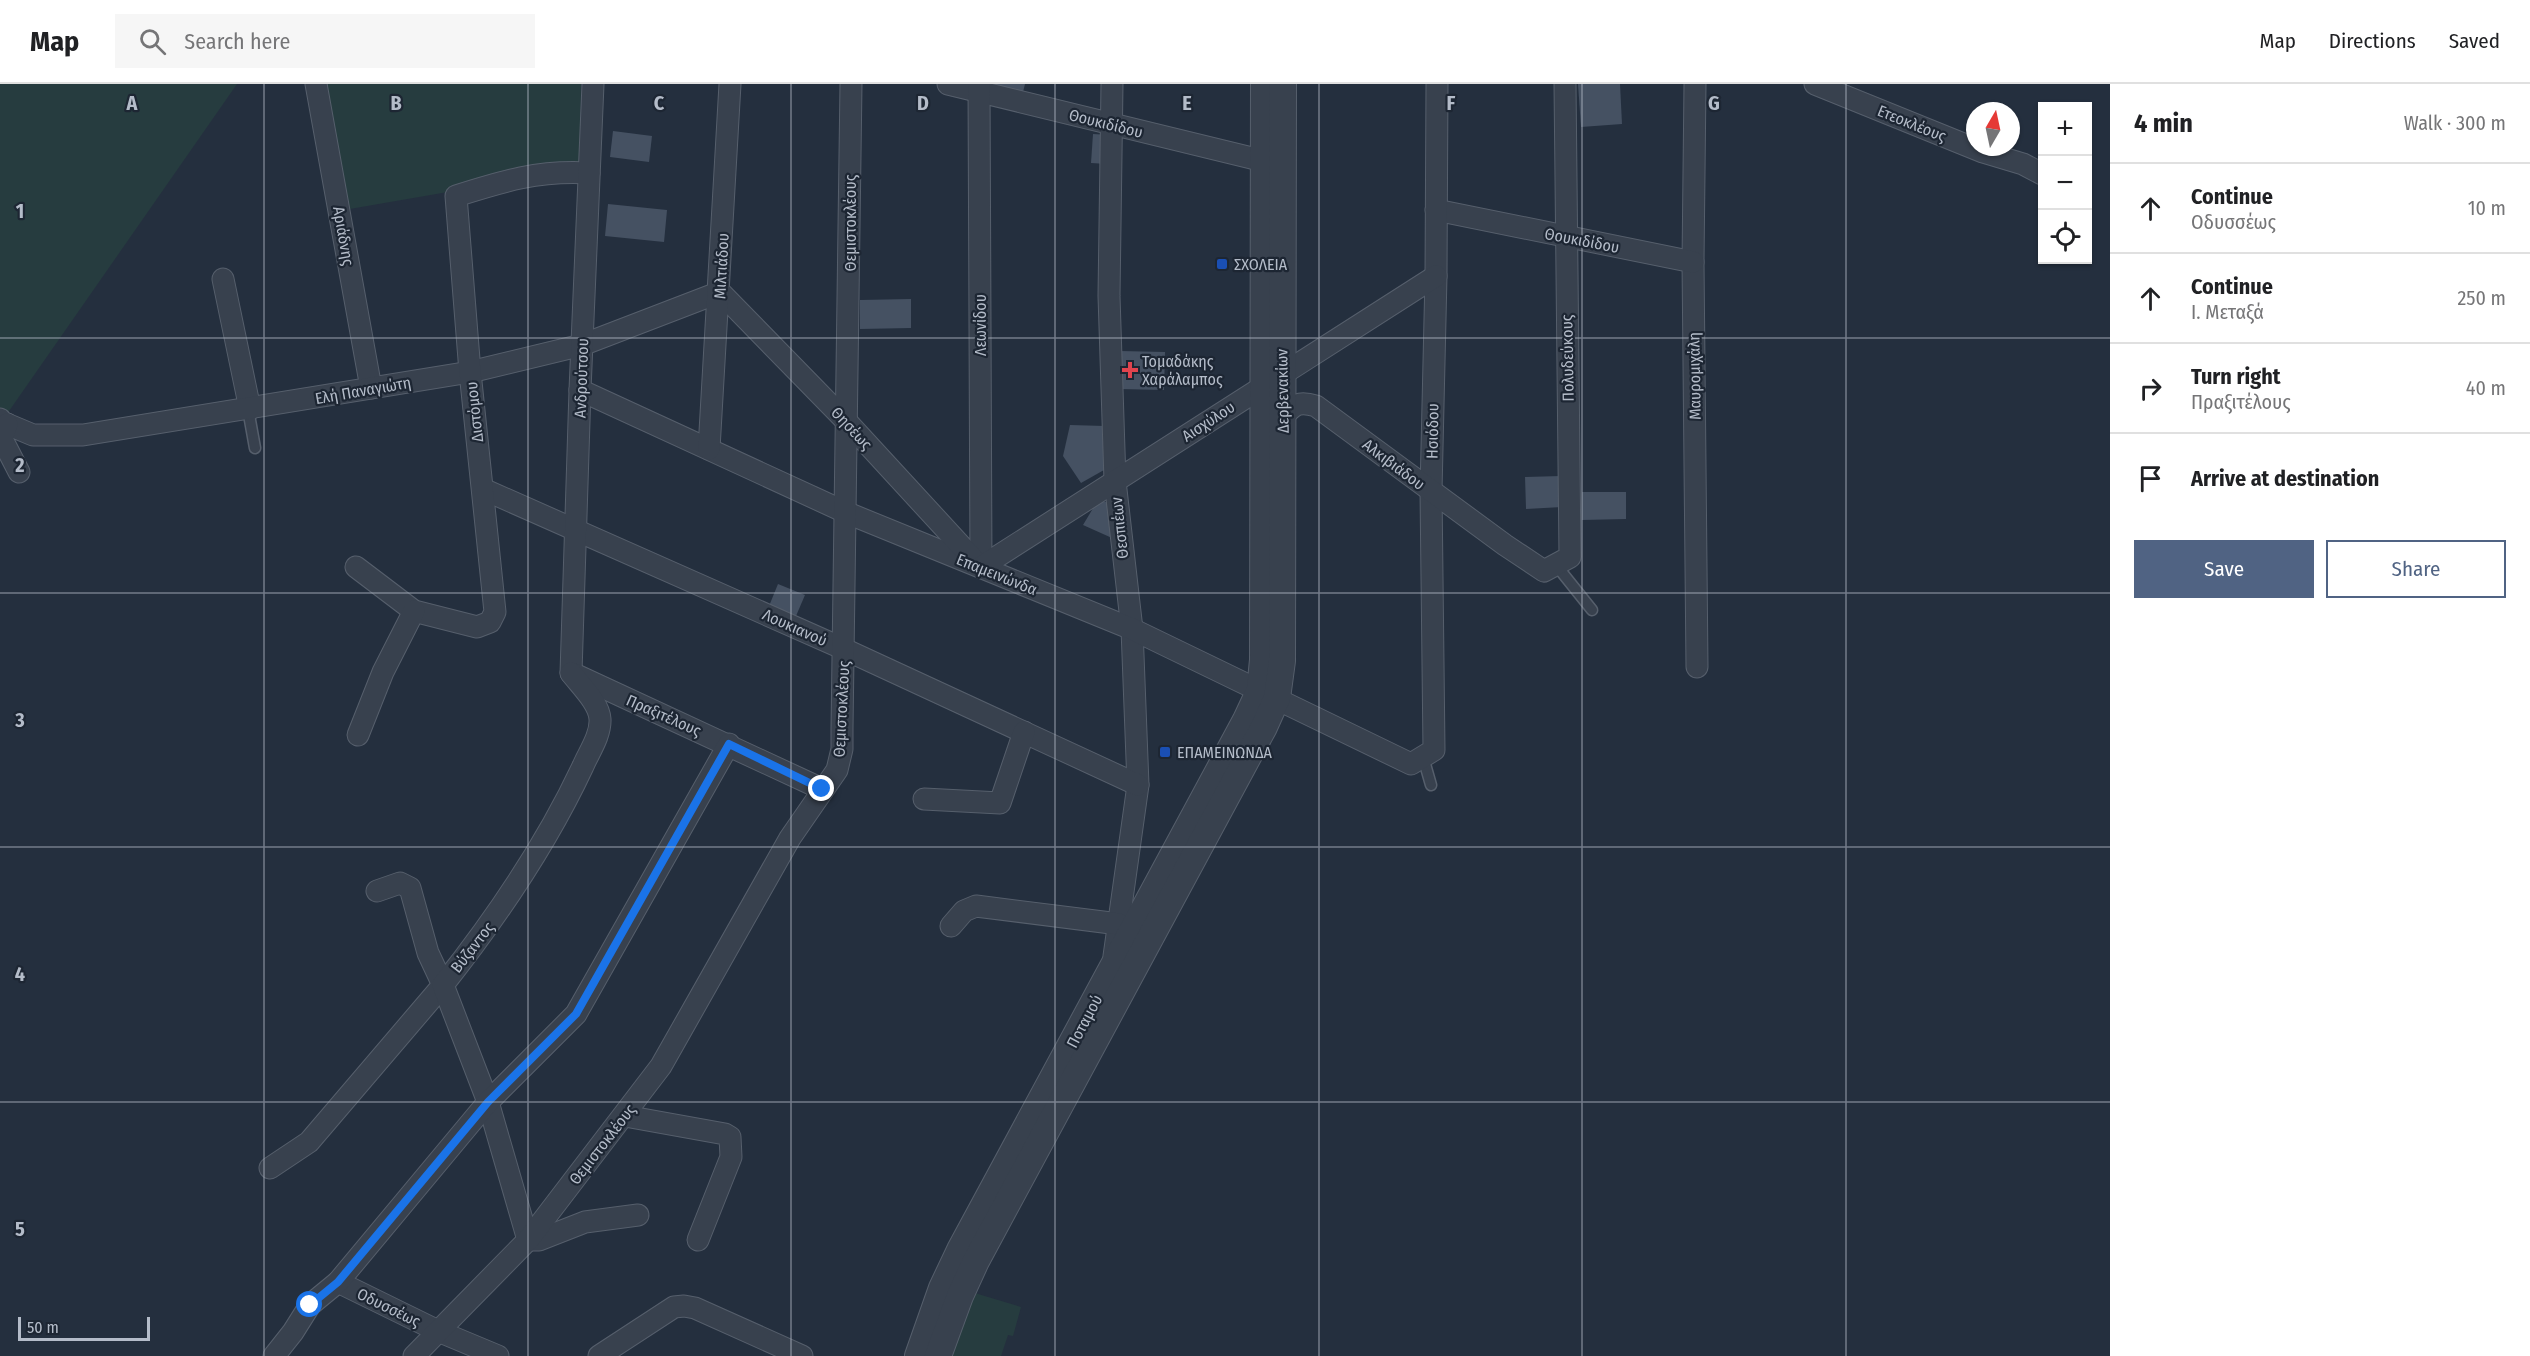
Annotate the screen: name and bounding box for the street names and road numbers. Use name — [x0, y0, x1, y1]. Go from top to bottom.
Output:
street label: Ετεοκλέους — [1875, 101, 1949, 146]
street label: Θουκιδίδου — [1067, 105, 1145, 142]
street label: Θεμιστοκλέους — [841, 174, 860, 271]
street label: Αριάδνης — [329, 205, 358, 267]
street label: Θουκιδίδου — [1543, 224, 1621, 257]
street label: Μιλτιάδου — [710, 233, 733, 299]
street label: Λεωνίδου — [971, 294, 990, 356]
street label: Πολυδεύκους — [1557, 314, 1578, 402]
street label: Μαυρομιχάλη — [1684, 332, 1705, 420]
street label: Ανδρούτσου — [571, 338, 592, 418]
street label: Δερβενακίων — [1272, 349, 1293, 433]
street label: Ελή Παναγιώτη — [314, 373, 413, 408]
street label: Διστόμου — [462, 381, 487, 443]
street label: Αισχύλου — [1178, 397, 1238, 446]
street label: Θησέως — [827, 403, 876, 454]
street label: Ησιόδου — [1423, 403, 1442, 459]
street label: Αλκιβιάδου — [1359, 435, 1429, 494]
street label: Θεσπιέων — [1107, 496, 1132, 560]
street label: Επαμεινώνδα — [954, 550, 1040, 599]
street label: Λουκιανού — [760, 605, 830, 650]
street label: Θεμιστοκλέους — [829, 660, 854, 758]
street label: Πραξιτέλους — [623, 691, 704, 740]
street label: Βύζαντος — [447, 918, 498, 976]
street label: Ποταμού — [1063, 991, 1106, 1051]
street label: Θεμιστοκλέους — [565, 1100, 640, 1188]
street label: Οδυσσέως — [354, 1284, 424, 1331]

